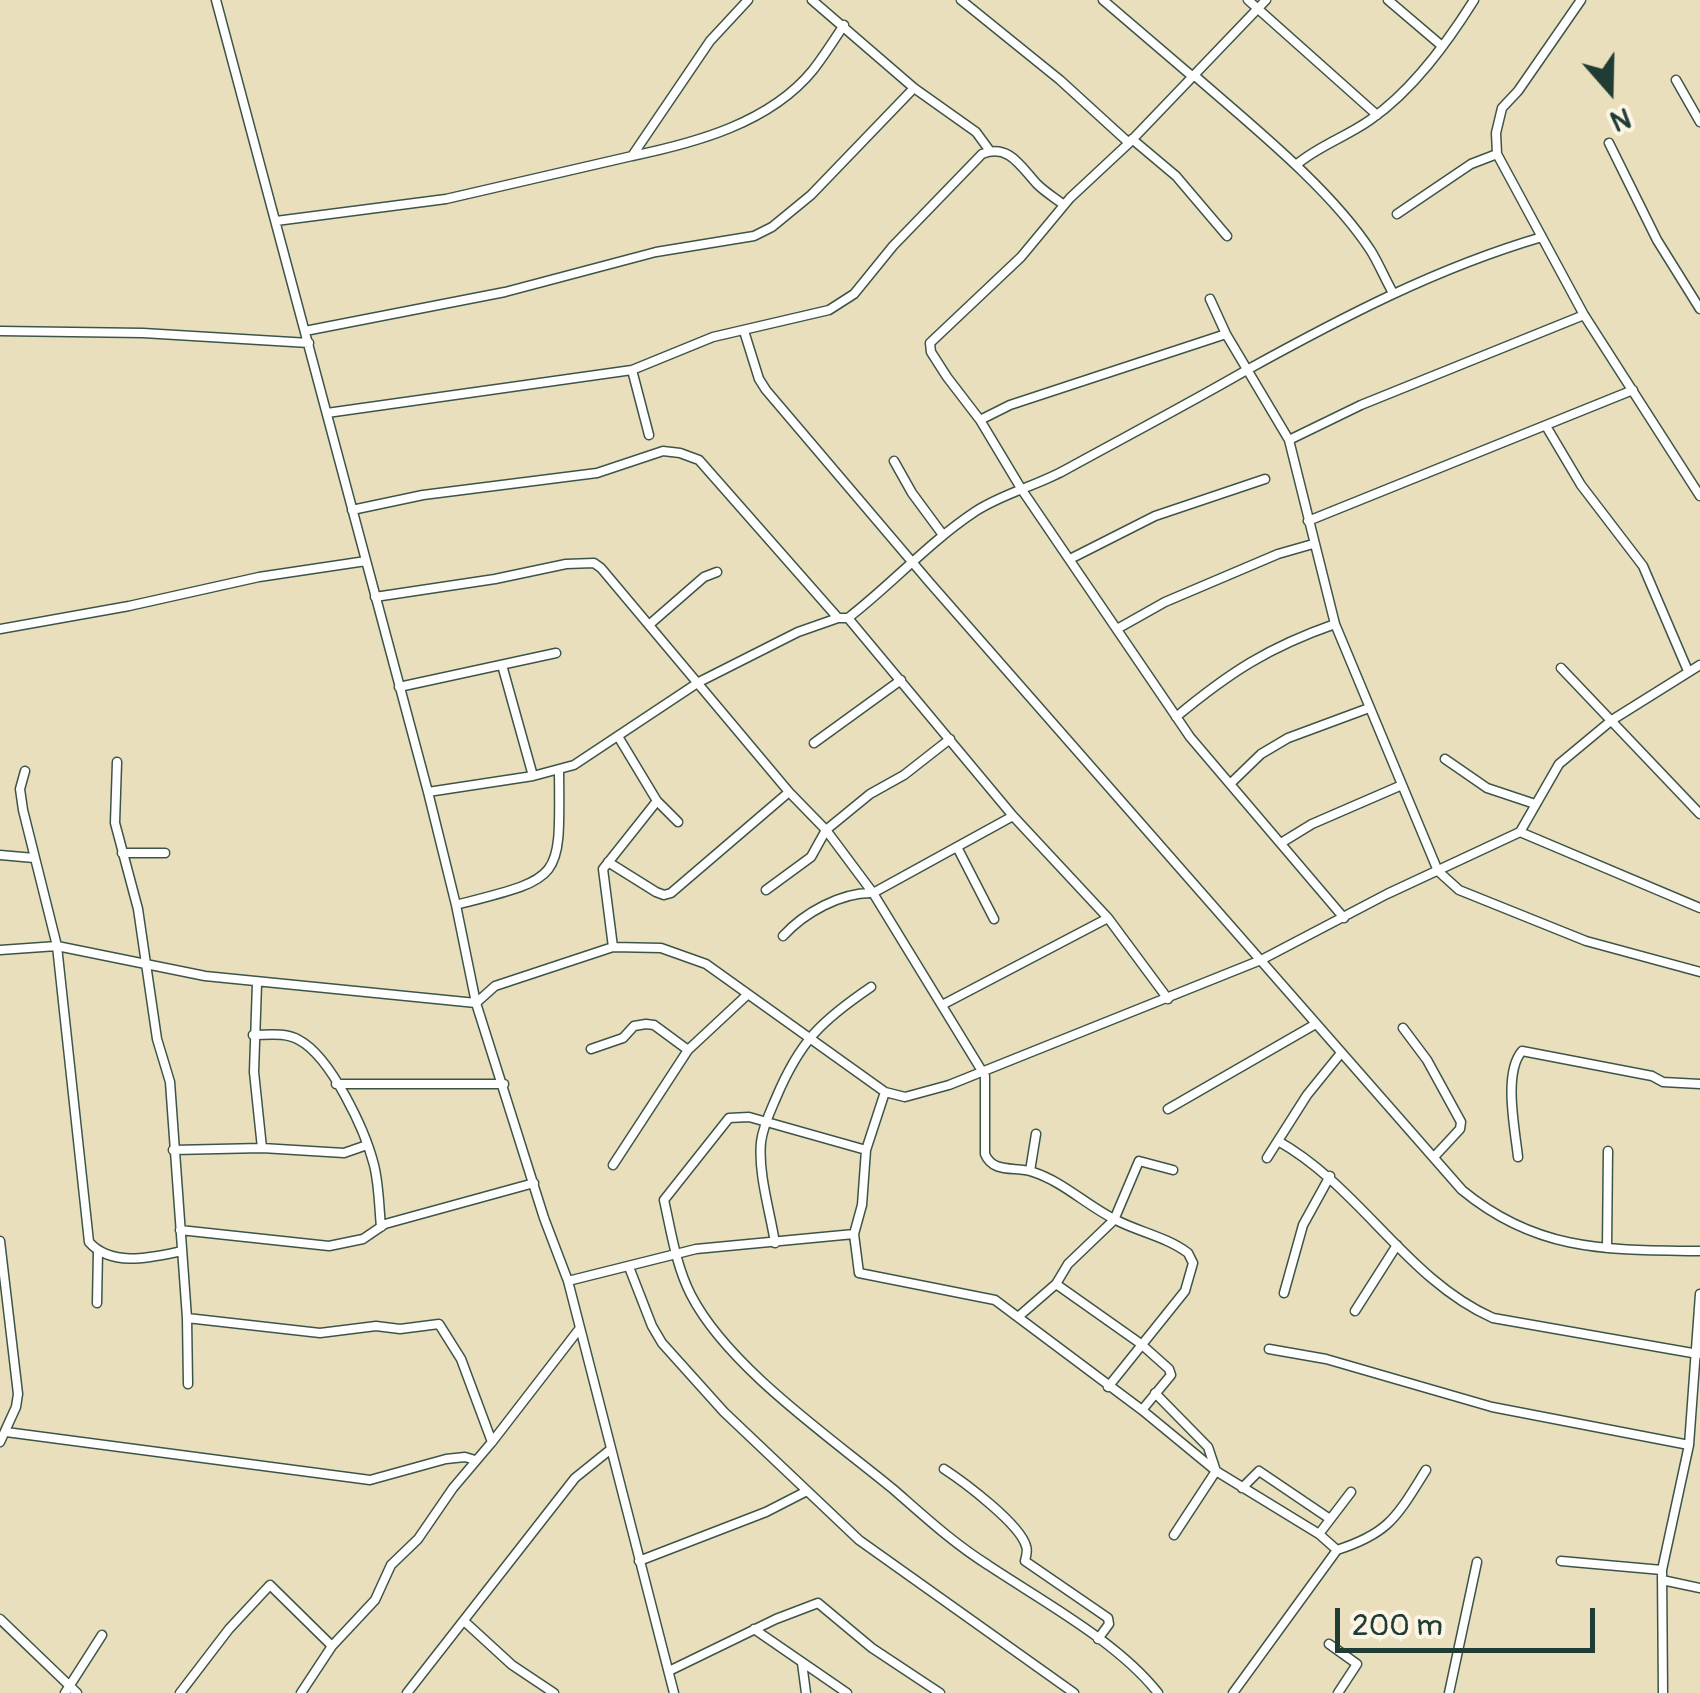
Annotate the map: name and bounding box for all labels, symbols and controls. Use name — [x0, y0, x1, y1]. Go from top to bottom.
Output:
north arrow — [1560, 40, 1660, 140]
text: N — [1606, 99, 1635, 138]
scale bar — [1340, 1588, 1600, 1650]
text: 200 m — [1352, 1607, 1443, 1644]

